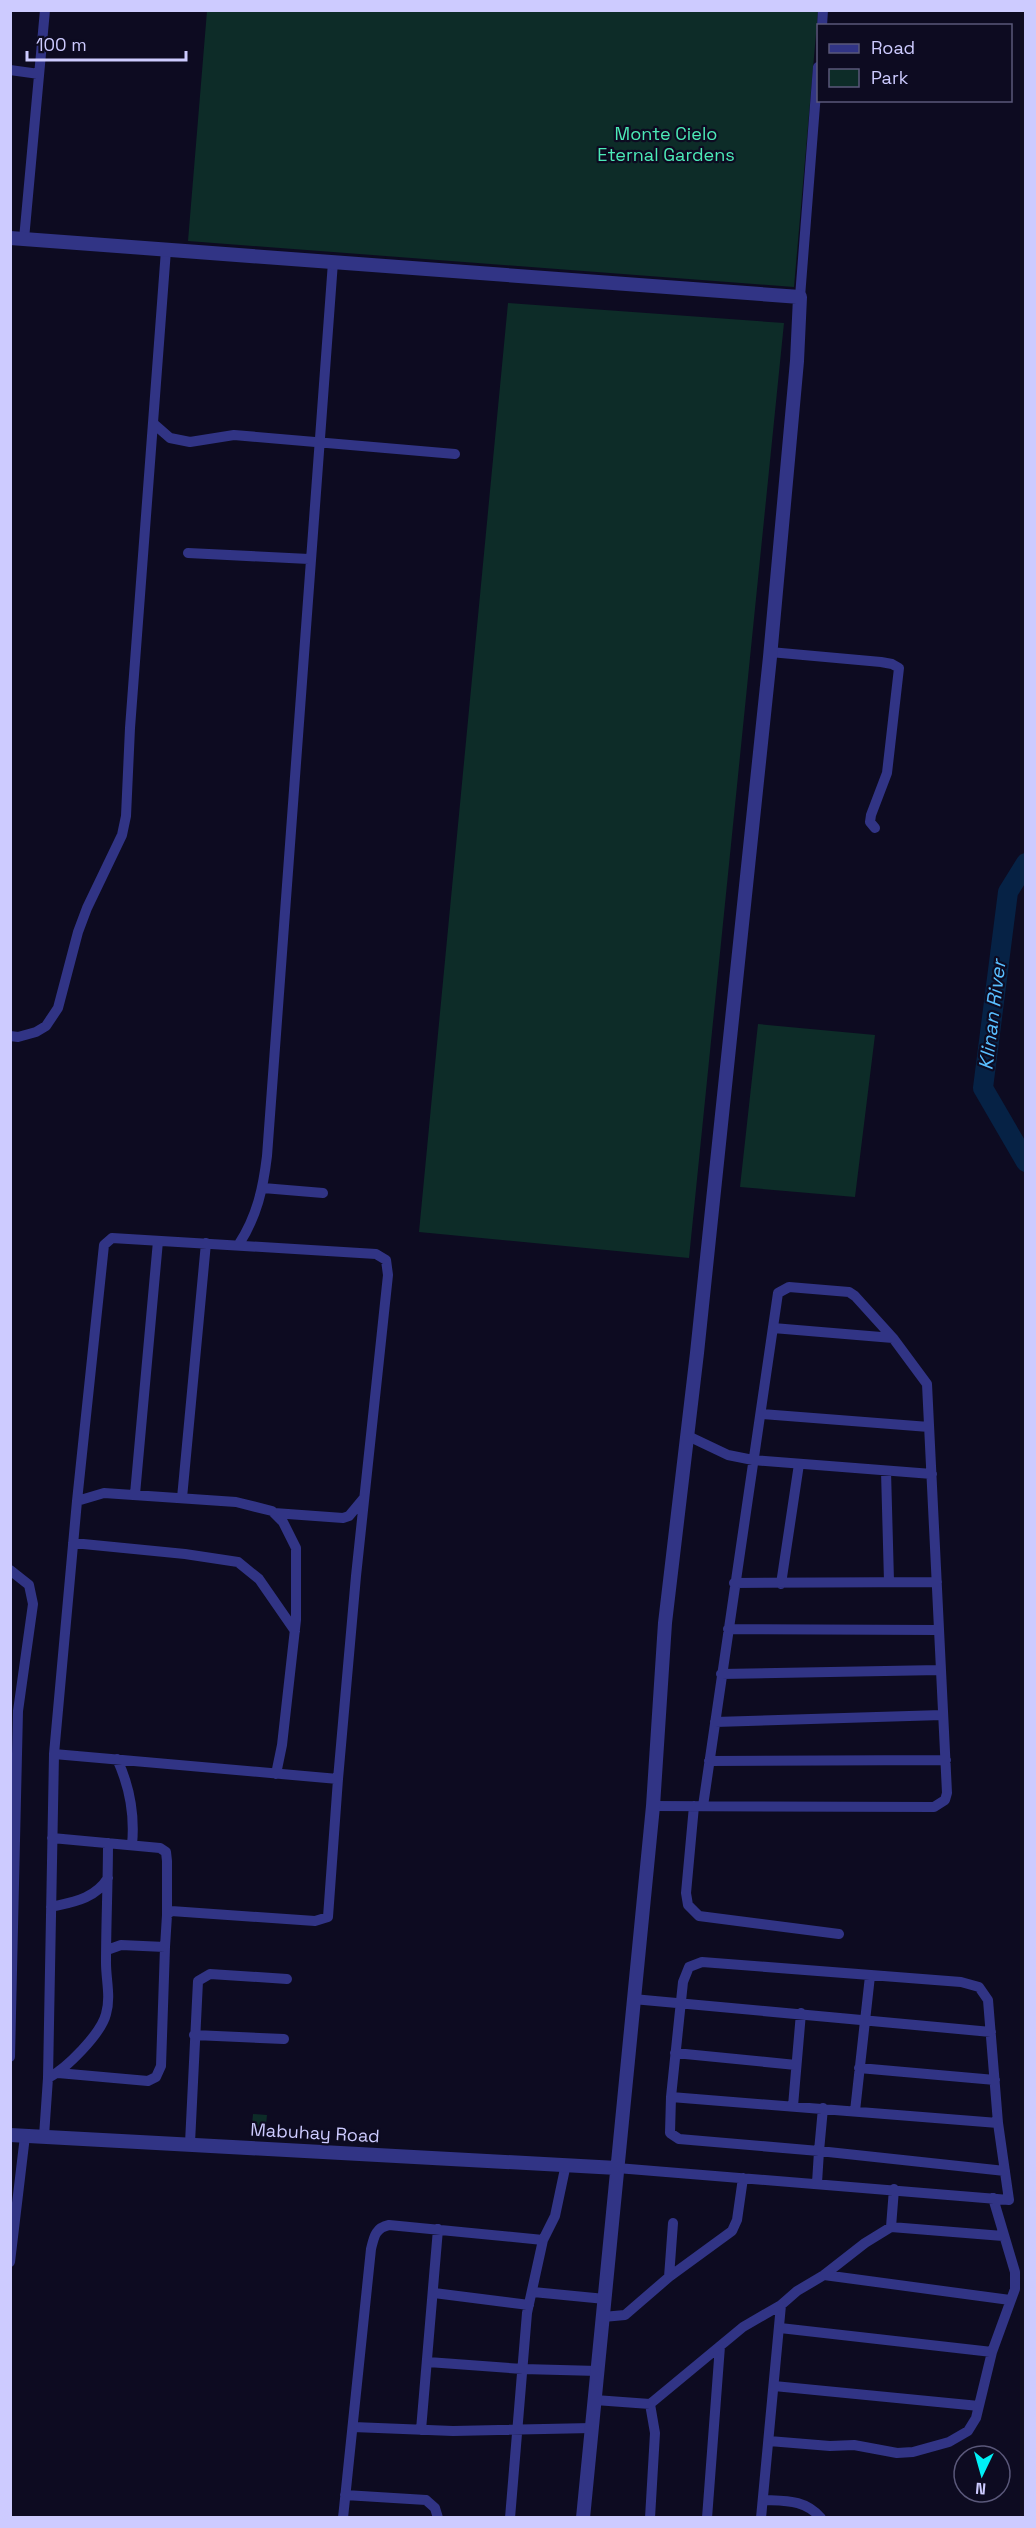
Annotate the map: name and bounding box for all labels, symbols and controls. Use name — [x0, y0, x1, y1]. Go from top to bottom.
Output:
scale bar — [27, 24, 186, 62]
legend — [817, 24, 1012, 102]
text: 100 m — [36, 33, 87, 56]
text: Road — [871, 36, 915, 59]
text: Park — [871, 66, 909, 89]
park label: Monte Cielo Eternal Gardens — [597, 122, 735, 166]
water label: Klinan River — [972, 956, 1012, 1071]
street label: Mabuhay Road — [250, 2118, 380, 2147]
north arrow — [952, 2444, 1012, 2504]
text: N — [974, 2478, 987, 2499]

